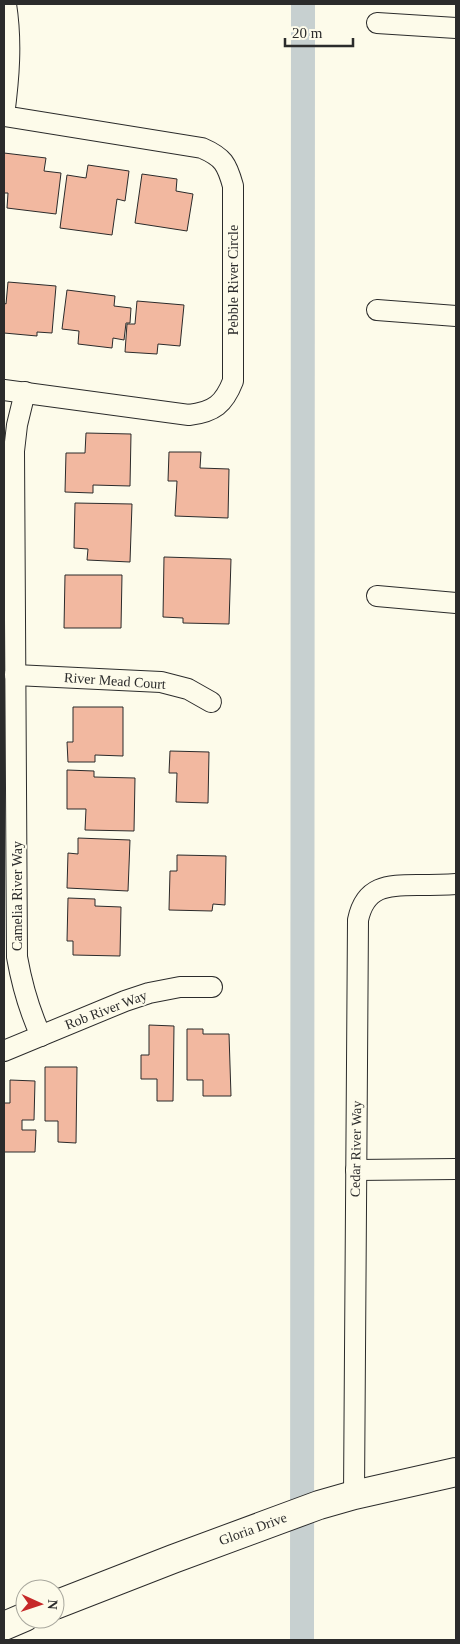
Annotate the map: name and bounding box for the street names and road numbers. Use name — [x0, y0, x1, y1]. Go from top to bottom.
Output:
street label: Pebble River Circle — [226, 225, 241, 335]
street label: River Mead Court — [64, 670, 166, 692]
street label: Camelia River Way — [10, 841, 25, 951]
street label: Rob River Way — [63, 987, 149, 1033]
street label: Cedar River Way — [348, 1101, 364, 1197]
street label: Gloria Drive — [217, 1510, 289, 1548]

